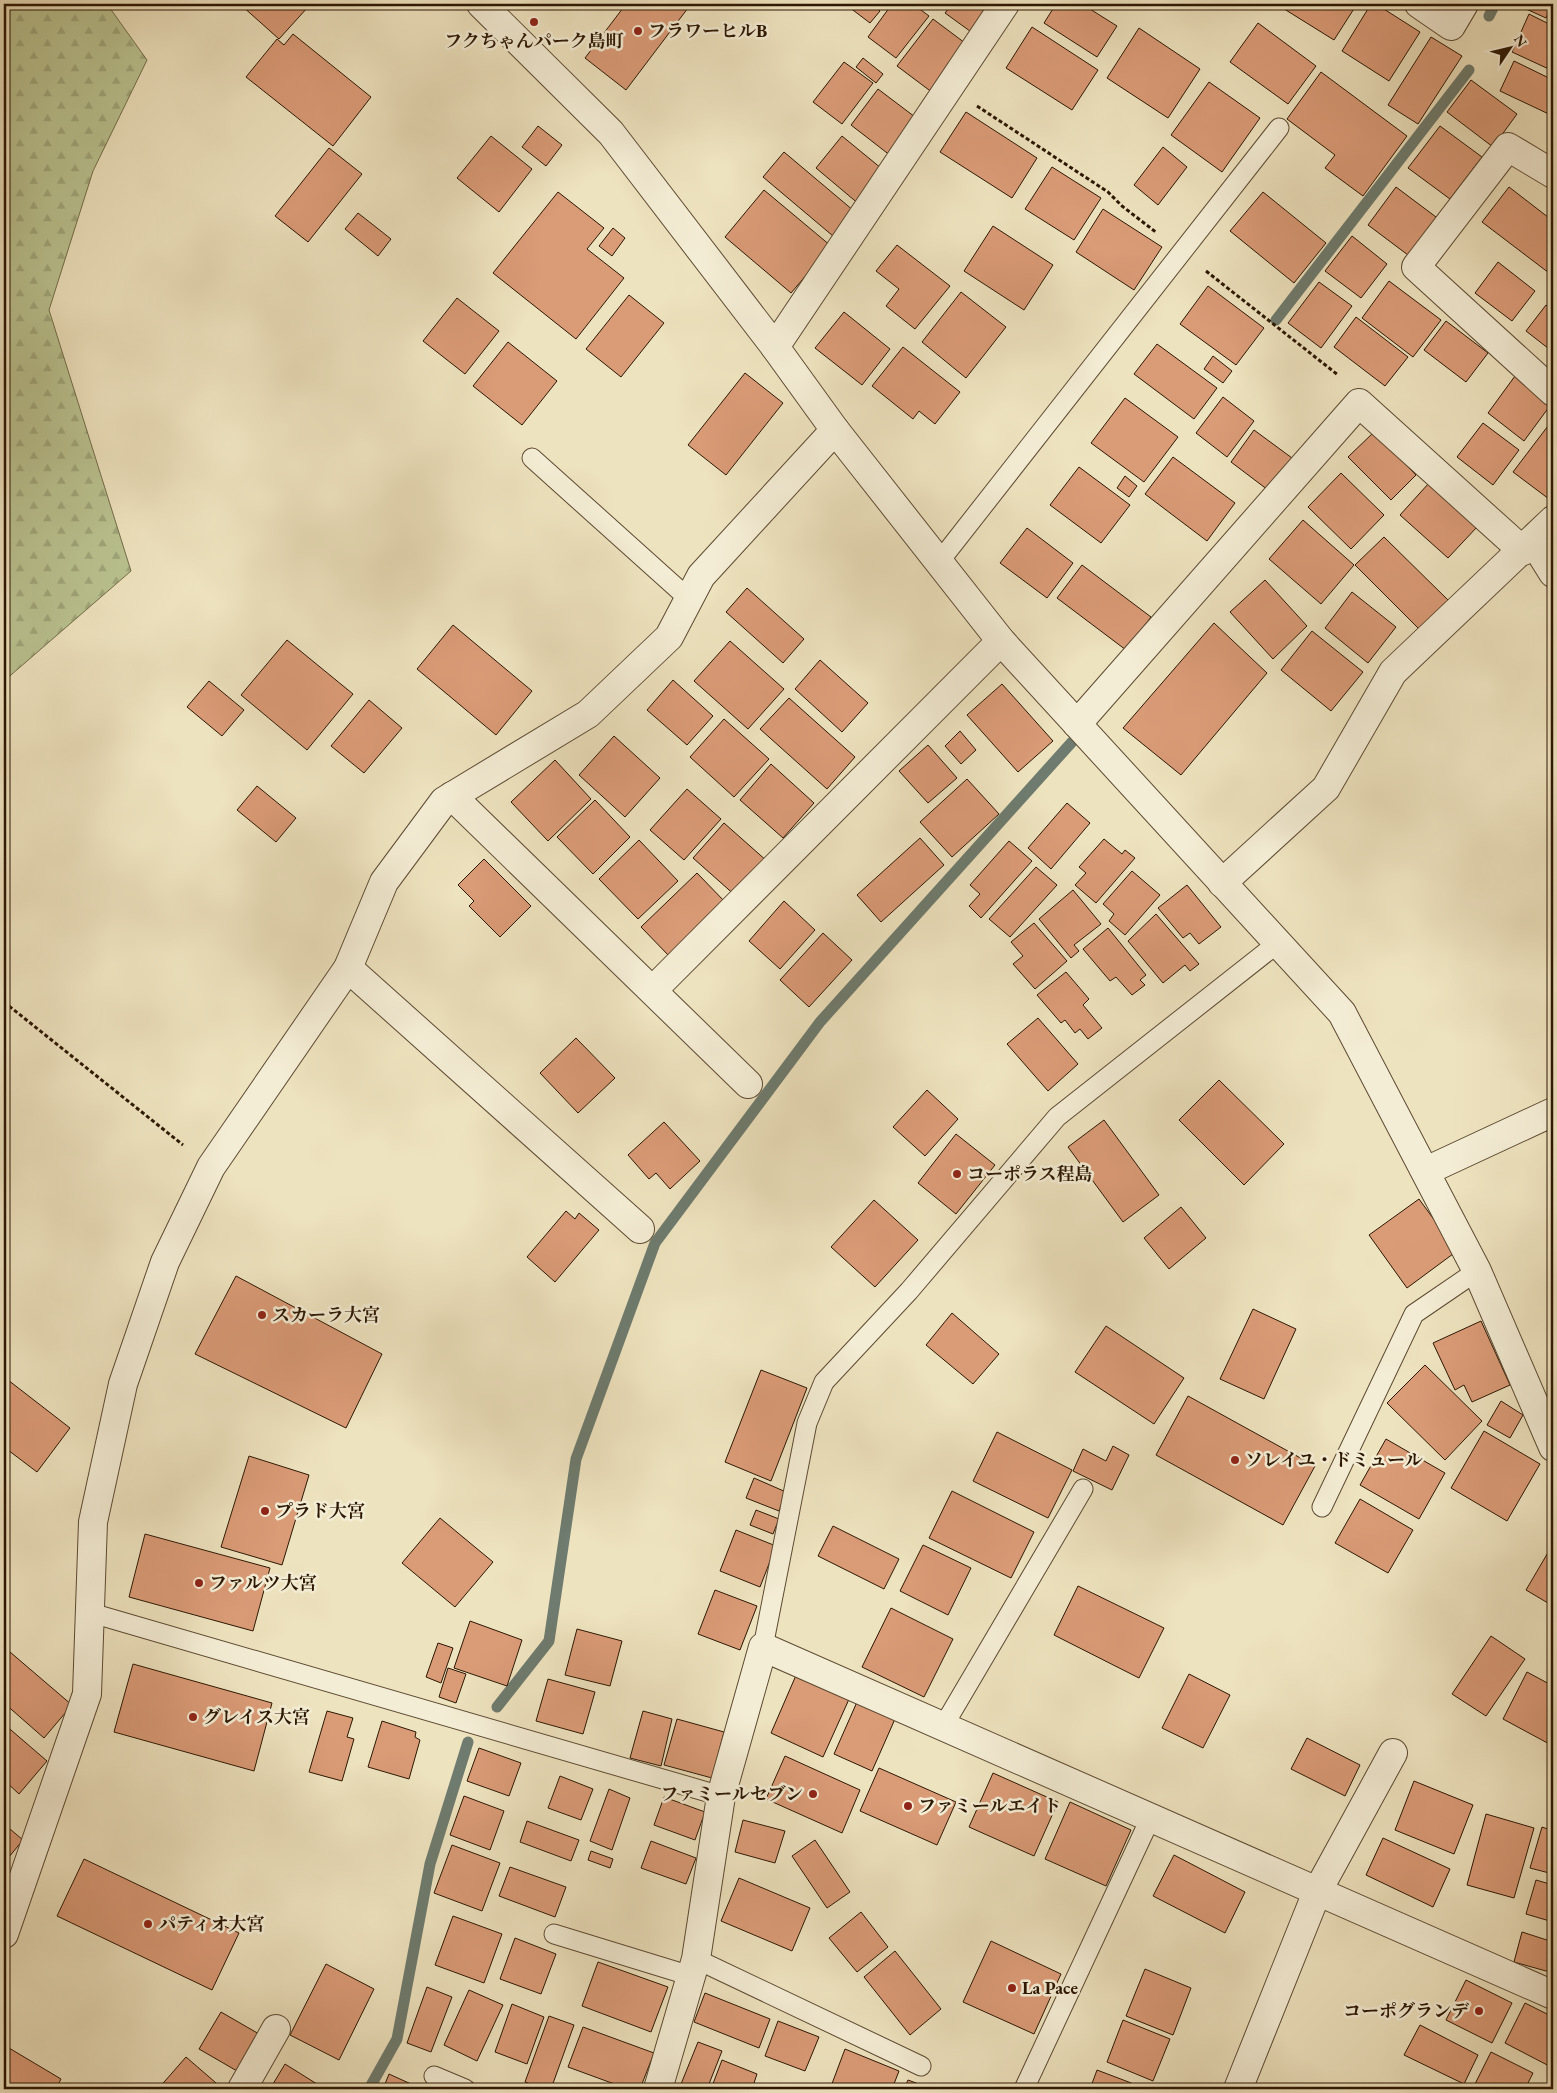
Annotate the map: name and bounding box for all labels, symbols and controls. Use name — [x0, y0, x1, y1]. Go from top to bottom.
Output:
marker: フクちゃんパーク島町 — [528, 16, 540, 28]
place label: フラワーヒルB — [648, 19, 767, 42]
north arrow — [1484, 22, 1534, 72]
marker: フラワーヒルB — [632, 25, 644, 37]
place label: フクちゃんパーク島町 — [444, 29, 624, 52]
text: N — [1510, 31, 1532, 51]
place label: コーポラス程島 — [967, 1162, 1092, 1185]
marker: コーポラス程島 — [951, 1168, 963, 1180]
place label: スカーラ大宮 — [272, 1303, 380, 1326]
marker: スカーラ大宮 — [256, 1309, 268, 1321]
place label: ソレイユ・ドミュール — [1245, 1448, 1423, 1471]
marker: ソレイユ・ドミュール — [1229, 1454, 1241, 1466]
place label: プラド大宮 — [275, 1499, 365, 1522]
marker: プラド大宮 — [259, 1505, 271, 1517]
place label: ファルツ大宮 — [209, 1571, 317, 1594]
marker: ファルツ大宮 — [193, 1577, 205, 1589]
place label: グレイス大宮 — [203, 1705, 310, 1728]
marker: グレイス大宮 — [187, 1711, 199, 1723]
place label: ファミールセブン — [660, 1782, 803, 1805]
marker: ファミールセブン — [807, 1788, 819, 1800]
place label: ファミールエイト — [918, 1794, 1061, 1817]
marker: ファミールエイト — [902, 1800, 914, 1812]
place label: パティオ大宮 — [158, 1912, 265, 1935]
marker: パティオ大宮 — [142, 1918, 154, 1930]
place label: La Pace — [1022, 1976, 1078, 1999]
marker: La Pace — [1006, 1982, 1018, 1994]
place label: コーポグランデ — [1343, 1999, 1469, 2022]
marker: コーポグランデ — [1473, 2005, 1485, 2017]

